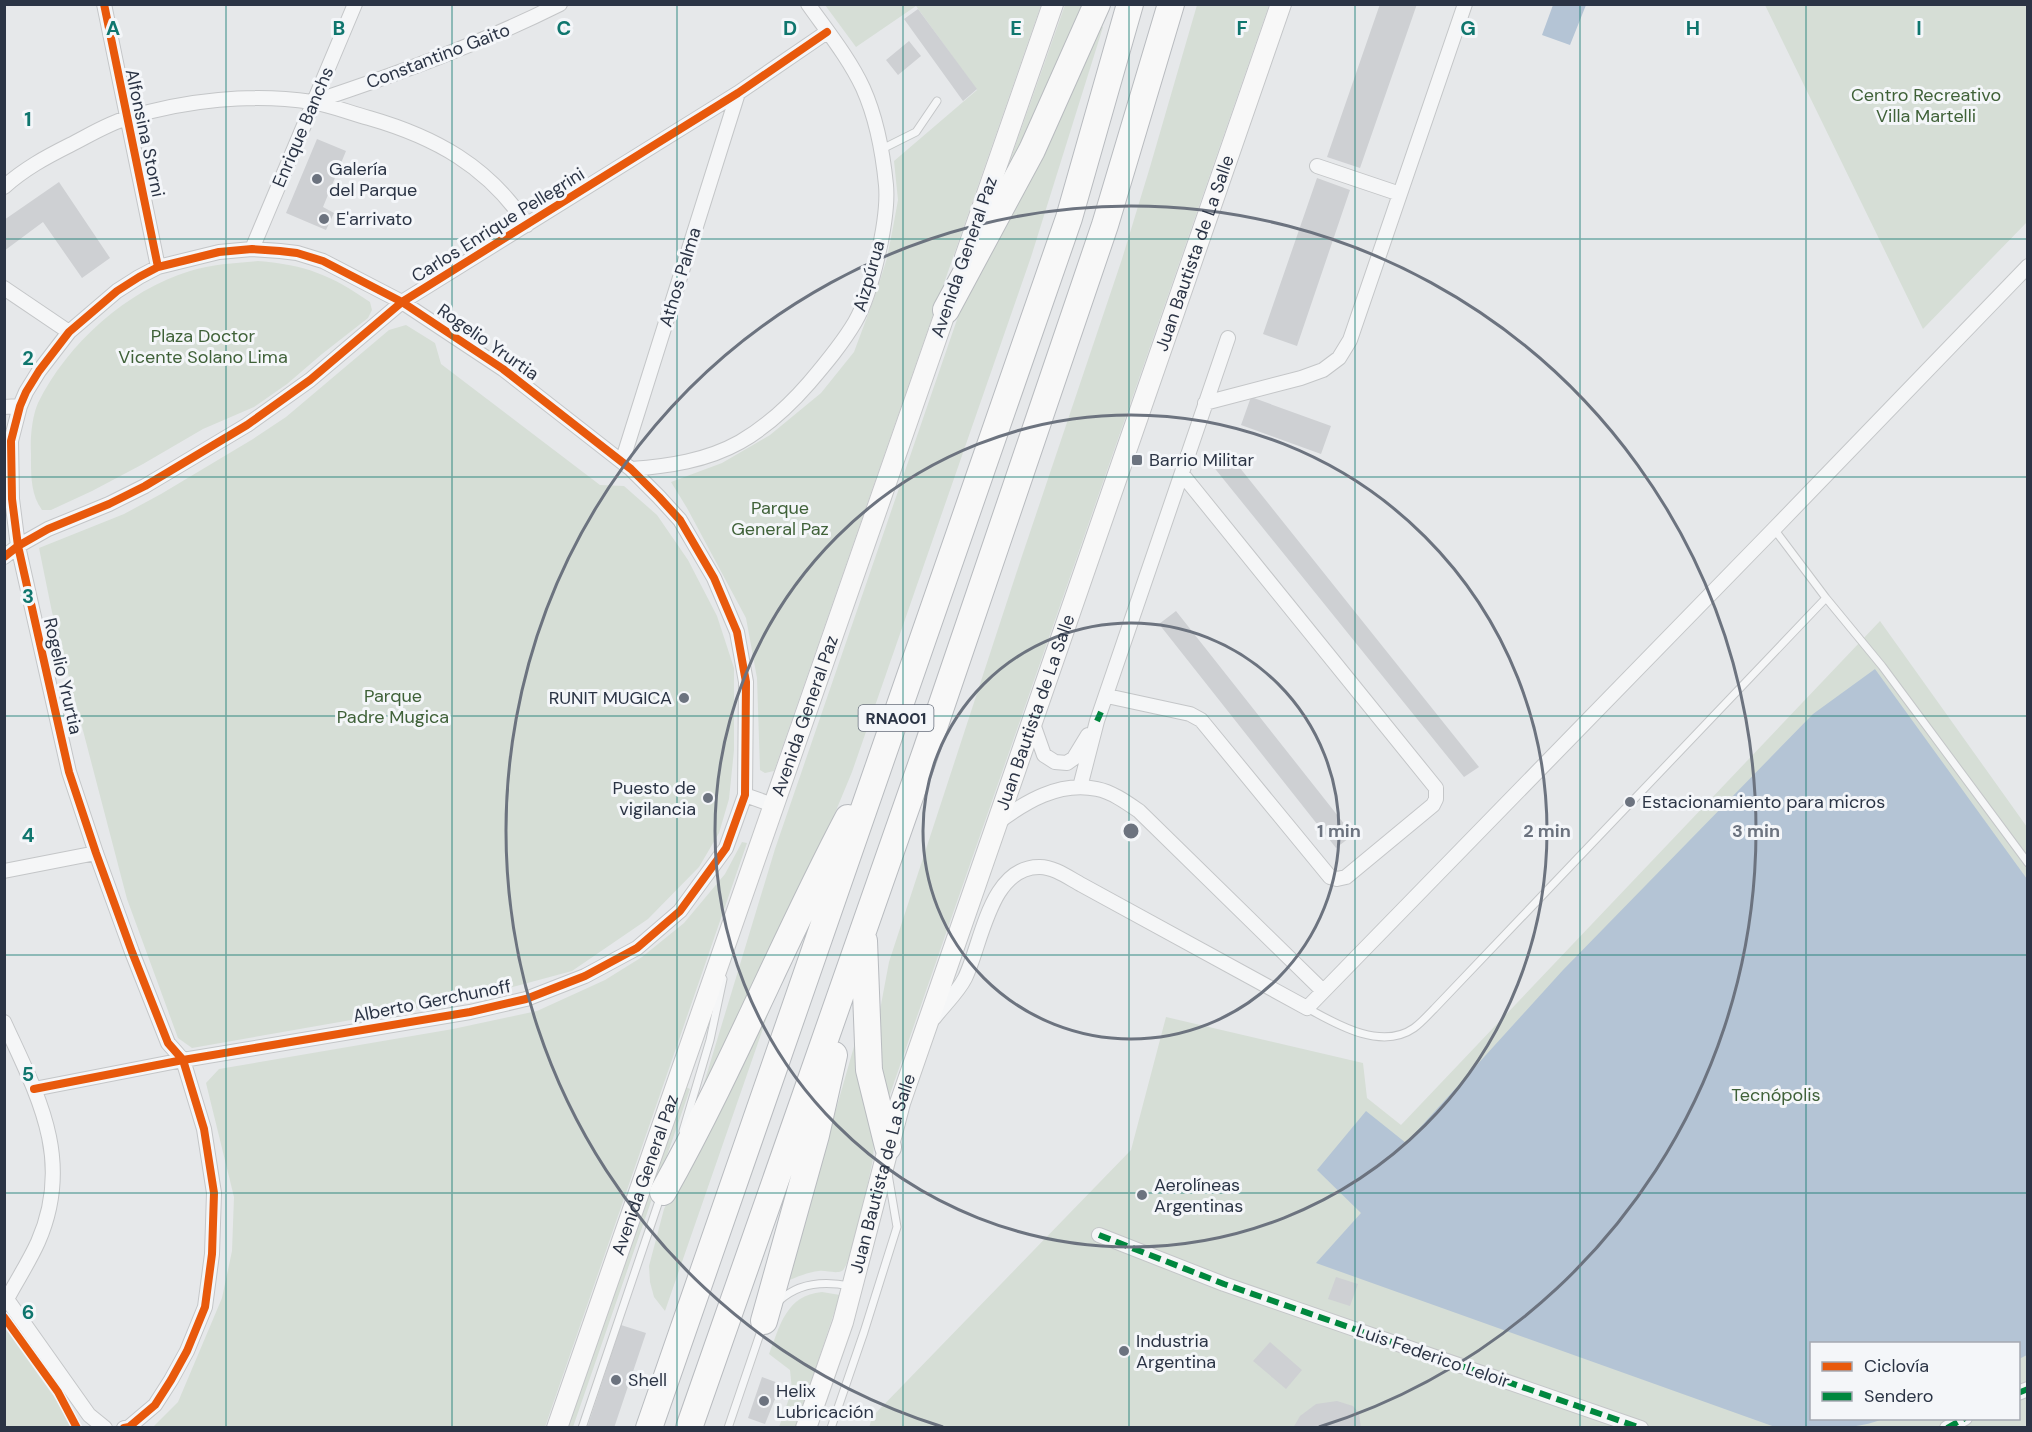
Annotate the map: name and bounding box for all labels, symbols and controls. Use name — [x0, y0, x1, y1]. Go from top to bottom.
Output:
text: A — [106, 15, 120, 41]
text: B — [333, 15, 345, 41]
text: C — [557, 15, 571, 41]
text: D — [783, 15, 797, 41]
text: E — [1010, 15, 1022, 41]
text: F — [1236, 15, 1248, 41]
text: G — [1460, 15, 1476, 41]
text: H — [1686, 15, 1700, 41]
text: I — [1916, 15, 1922, 41]
street label: Constantino Gaito — [363, 18, 513, 94]
street label: Enrique Banchs — [267, 63, 339, 191]
street label: Alfonsina Storni — [120, 67, 170, 199]
park label: Centro Recreativo Villa Martelli — [1851, 83, 2001, 128]
text: 1 — [24, 106, 32, 132]
street label: Juan Bautista de La Salle — [1150, 152, 1240, 354]
place label: Galería del Parque — [329, 157, 417, 202]
street label: Carlos Enrique Pellegrini — [407, 162, 589, 288]
marker: Galería del Parque — [310, 172, 324, 186]
street label: Avenida General Paz — [925, 173, 1003, 341]
place label: E'arrivato — [336, 207, 413, 231]
marker: E'arrivato — [317, 212, 331, 226]
street label: Athos Palma — [654, 224, 706, 330]
street label: Aizpúrua — [847, 238, 891, 314]
street label: Rogelio Yrurtia — [432, 298, 544, 386]
park label: Plaza Doctor Vicente Solano Lima — [118, 324, 288, 369]
text: 2 — [22, 345, 34, 371]
place label: Barrio Militar — [1149, 448, 1254, 472]
marker: Barrio Militar — [1130, 453, 1144, 467]
park label: Parque General Paz — [731, 496, 829, 541]
text: 3 — [22, 583, 34, 609]
street label: Juan Bautista de La Salle — [990, 611, 1080, 814]
street label: Rogelio Yrurtia — [38, 615, 88, 737]
street label: Avenida General Paz — [766, 632, 844, 800]
park label: Parque Padre Mugica — [337, 684, 449, 729]
place label: RUNIT MUGICA — [549, 686, 672, 710]
marker: RUNIT MUGICA — [677, 691, 691, 705]
road number: RNA001 — [858, 705, 934, 731]
place label: Puesto de vigilancia — [613, 776, 696, 821]
place label: Estacionamiento para micros — [1642, 790, 1885, 814]
marker: Puesto de vigilancia — [701, 791, 715, 805]
marker: Estacionamiento para micros — [1623, 795, 1637, 809]
text: 1 min — [1317, 819, 1361, 843]
text: 2 min — [1523, 819, 1571, 843]
text: 3 min — [1732, 819, 1780, 843]
centre of rings — [1121, 821, 1141, 841]
text: 4 — [22, 822, 35, 848]
street label: Alberto Gerchunoff — [351, 974, 513, 1028]
text: 5 — [22, 1061, 34, 1087]
street label: Juan Bautista de La Salle — [844, 1070, 921, 1276]
park label: Tecnópolis — [1731, 1083, 1821, 1107]
street label: Avenida General Paz — [606, 1091, 684, 1259]
place label: Aerolíneas Argentinas — [1154, 1173, 1243, 1218]
marker: Aerolíneas Argentinas — [1135, 1188, 1149, 1202]
text: 6 — [22, 1299, 34, 1325]
street label: Luis Federico Leloir — [1353, 1318, 1513, 1394]
place label: Industria Argentina — [1136, 1329, 1216, 1374]
legend — [1810, 1342, 2020, 1420]
marker: Industria Argentina — [1117, 1344, 1131, 1358]
text: Ciclovía — [1864, 1354, 1929, 1378]
place label: Shell — [628, 1368, 667, 1392]
marker: Shell — [609, 1373, 623, 1387]
place label: Helix Lubricación — [776, 1379, 874, 1424]
text: Sendero — [1864, 1384, 1934, 1408]
marker: Helix Lubricación — [757, 1394, 771, 1408]

